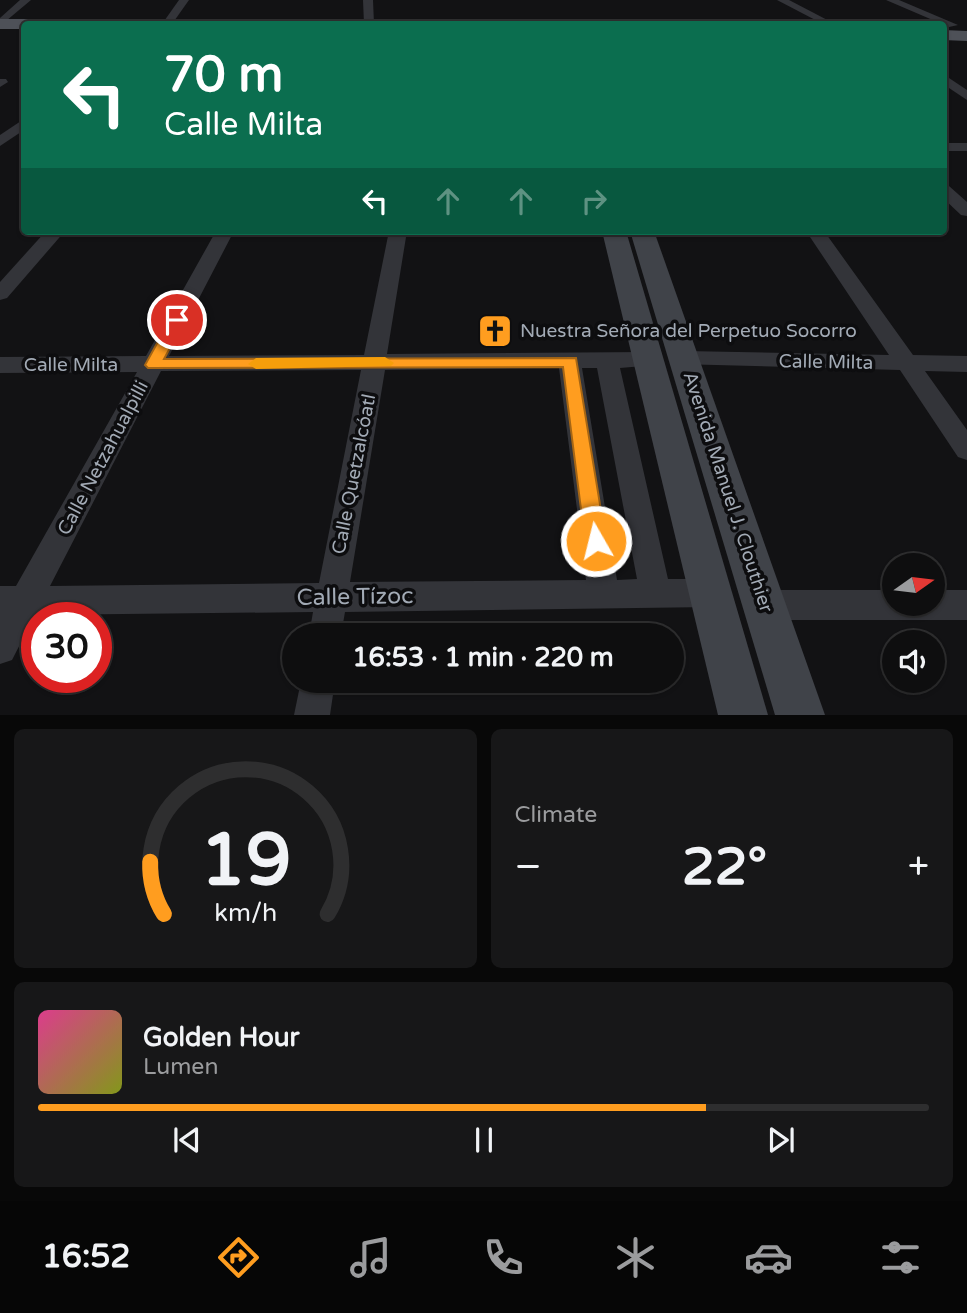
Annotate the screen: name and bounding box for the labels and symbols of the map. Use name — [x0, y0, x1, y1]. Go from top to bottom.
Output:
pin — [147, 290, 207, 350]
church icon: Nuestra Señora del Perpetuo Socorro — [476, 312, 514, 350]
place label: Nuestra Señora del Perpetuo Socorro — [520, 320, 857, 342]
street label: Calle Milta — [779, 350, 873, 374]
street label: Calle Milta — [24, 354, 118, 376]
street label: Avenida Manuel J. Clouthier — [679, 369, 778, 616]
street label: Calle Netzahualpilli — [53, 377, 153, 539]
street label: Calle Quetzalcóatl — [328, 392, 380, 556]
position arrow — [559, 504, 633, 578]
north arrow — [882, 553, 945, 616]
street label: Calle Tízoc — [296, 582, 414, 612]
speed limit sign: 30 — [21, 602, 112, 693]

